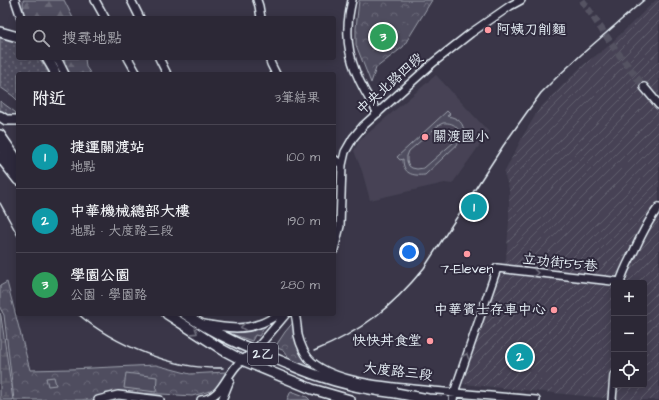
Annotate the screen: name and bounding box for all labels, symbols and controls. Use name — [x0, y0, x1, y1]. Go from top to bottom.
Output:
search box — [16, 16, 336, 60]
place label: 阿姨刀削麵 — [496, 20, 566, 40]
pin: 3 — [370, 22, 396, 52]
marker: 阿姨刀削麵 — [483, 25, 493, 35]
icon: search — [30, 27, 52, 49]
text: 搜尋地點 — [62, 28, 122, 49]
street label: 中央北路四段 — [352, 48, 428, 120]
text: 附近 — [32, 87, 66, 111]
text: 3筆結果 — [274, 89, 320, 107]
place label: 關渡國小 — [433, 127, 489, 147]
marker: 關渡國小 — [420, 132, 430, 142]
text: 捷運關渡站 — [70, 137, 145, 158]
text: 1 — [44, 148, 46, 166]
text: 100 m — [287, 148, 320, 166]
text: 地點 — [70, 158, 96, 176]
pin: 1 — [461, 192, 487, 222]
text: 中華機械總部大樓 — [70, 201, 190, 222]
text: 2 — [41, 212, 49, 230]
text: 190 m — [287, 212, 320, 230]
text: 地點 · 大度路三段 — [70, 222, 173, 240]
your location — [399, 242, 419, 262]
marker: 7-Eleven — [462, 249, 472, 259]
street label: 立功街55巷 — [521, 249, 600, 277]
place label: 7-Eleven — [441, 259, 493, 279]
text: 學園公園 — [70, 265, 130, 286]
one-way arrow — [533, 268, 539, 277]
text: 3 — [42, 276, 48, 294]
text: 280 m — [281, 276, 320, 294]
map controls — [611, 280, 647, 388]
button: + — [611, 280, 647, 316]
text: 公園 · 學園路 — [70, 286, 147, 304]
place label: 中華賓士存車中心 — [434, 300, 546, 320]
marker: 中華賓士存車中心 — [549, 305, 559, 315]
button: − — [611, 316, 647, 352]
one-way arrow — [240, 323, 246, 332]
one-way arrow — [191, 327, 198, 335]
place label: 快快丼食堂 — [352, 331, 422, 351]
marker: 快快丼食堂 — [425, 336, 435, 346]
pin: 2 — [507, 342, 533, 372]
road number: 2乙 — [248, 343, 278, 365]
button: locate — [611, 352, 647, 388]
one-way arrow — [462, 353, 470, 360]
street label: 大度路三段 — [362, 358, 434, 386]

